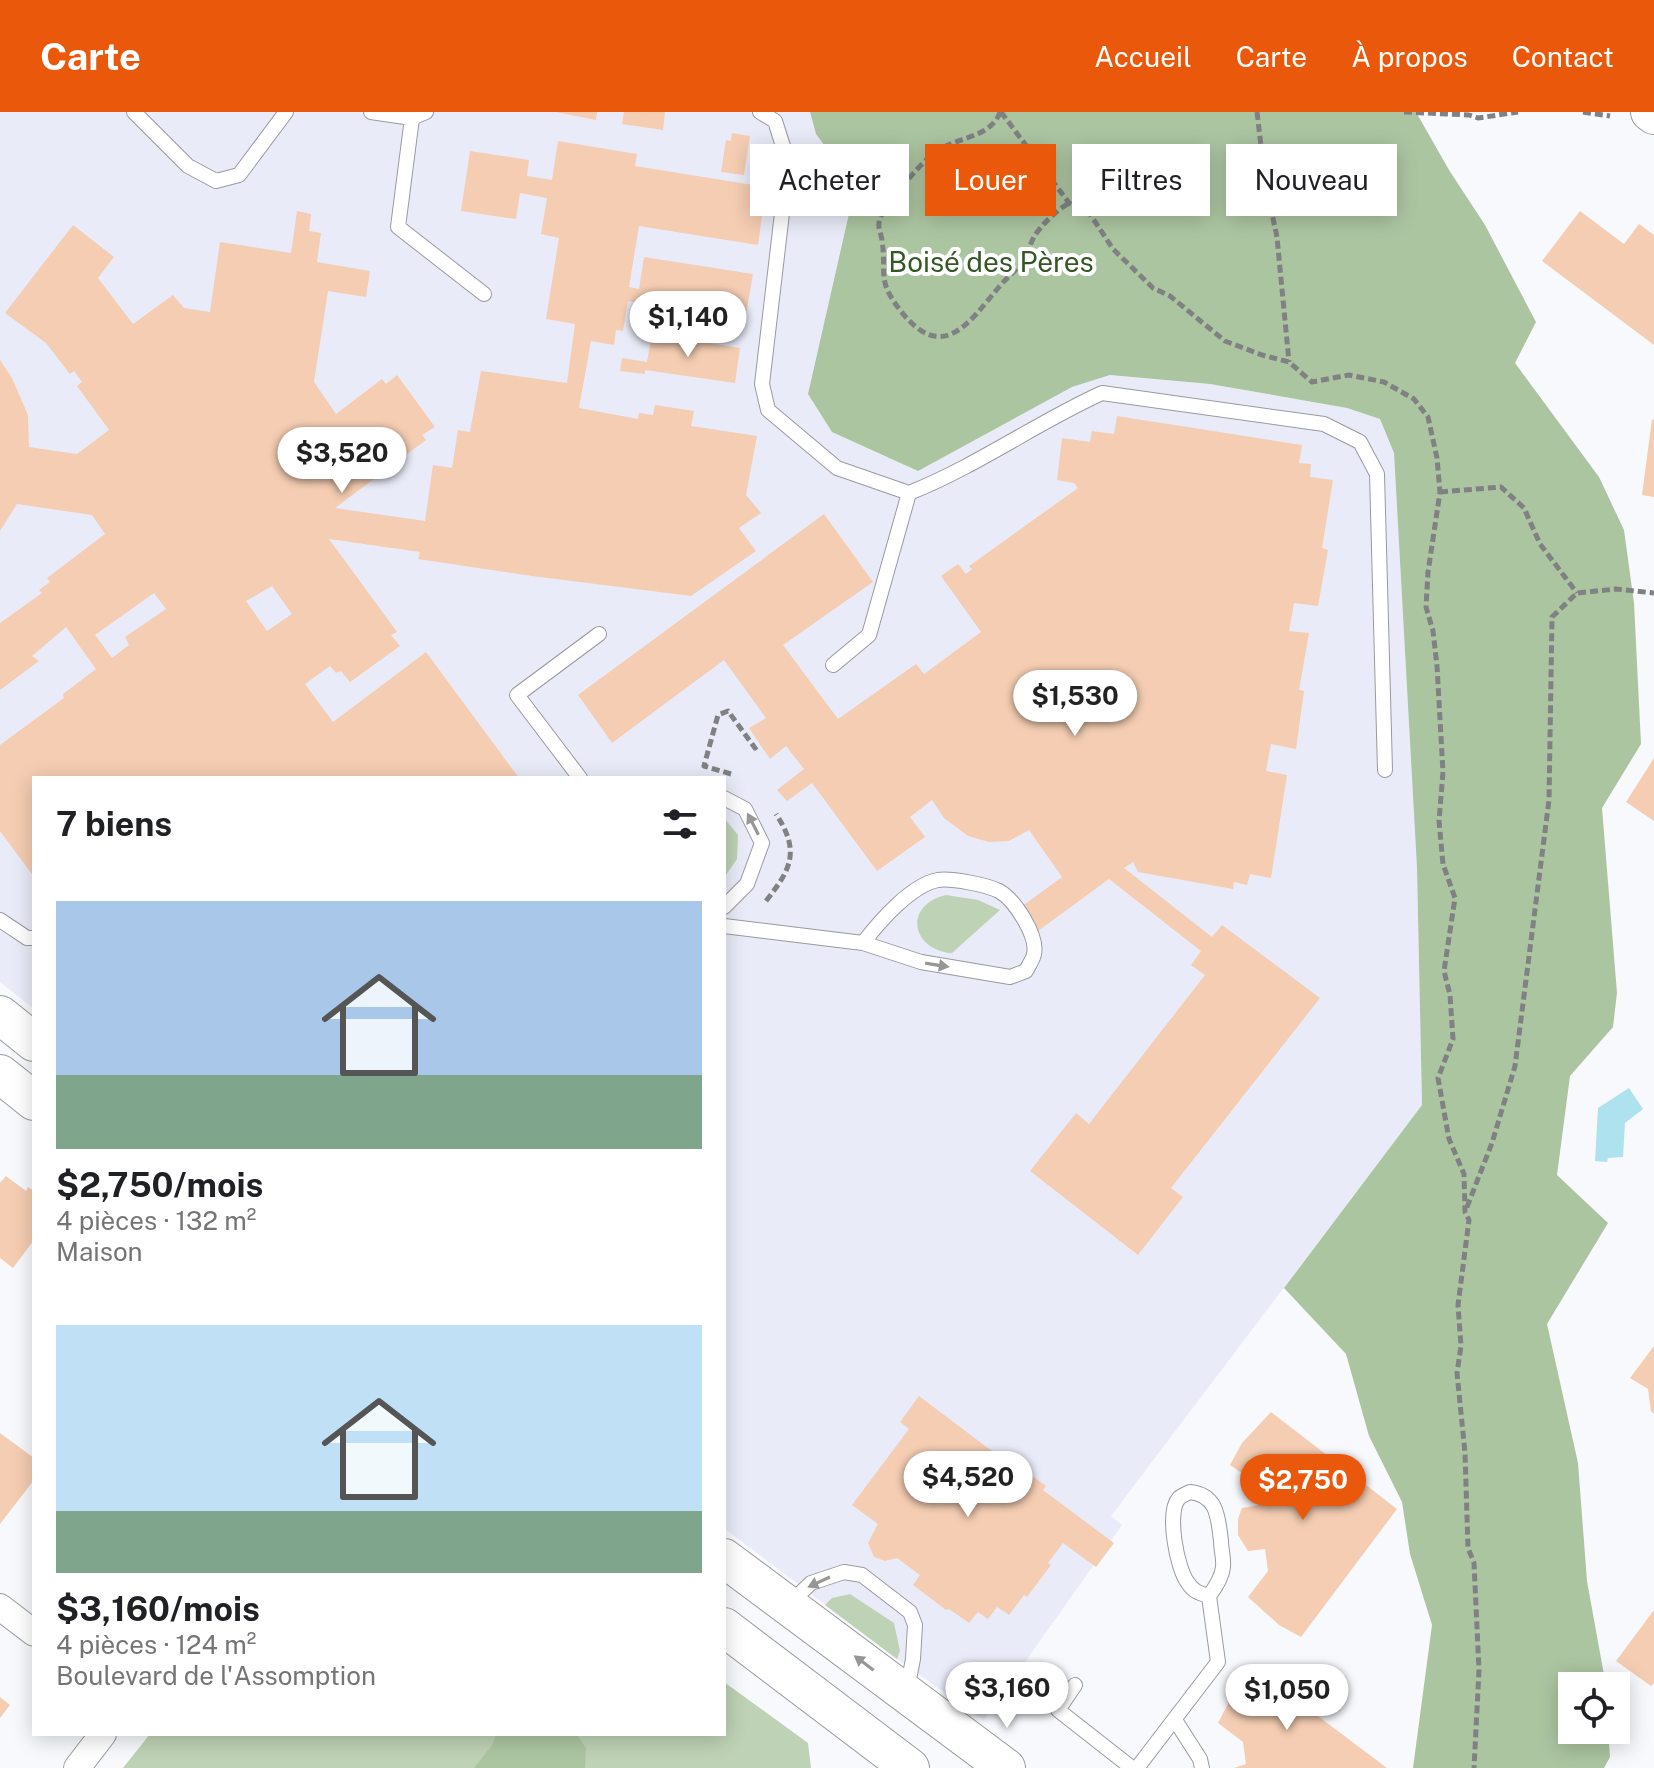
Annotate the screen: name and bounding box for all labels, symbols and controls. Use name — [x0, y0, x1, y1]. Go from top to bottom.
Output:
text: Carte — [40, 34, 141, 79]
text: Accueil — [1094, 40, 1192, 73]
text: Carte — [1236, 40, 1307, 73]
text: À propos — [1351, 40, 1468, 73]
text: Contact — [1512, 40, 1614, 73]
chip: Acheter — [750, 144, 909, 216]
chip: Louer — [925, 144, 1056, 216]
chip: Filtres — [1072, 144, 1210, 216]
chip: Nouveau — [1226, 144, 1397, 216]
park label: Boisé des Pères — [888, 245, 1094, 278]
pin: $1,140 — [623, 291, 753, 359]
text: $1,140 — [648, 301, 728, 332]
pin: $3,520 — [277, 427, 407, 495]
text: $3,520 — [295, 437, 389, 468]
pin: $1,530 — [1010, 670, 1140, 738]
text: $1,530 — [1031, 680, 1119, 711]
icon: filters — [658, 802, 702, 846]
text: 7 biens — [56, 804, 172, 844]
one-way arrow — [746, 813, 760, 836]
icon: home — [307, 953, 451, 1097]
one-way arrow — [925, 959, 950, 972]
text: $2,750/mois — [56, 1165, 263, 1205]
text: 4 pièces · 132 m² — [56, 1205, 256, 1236]
text: Maison — [56, 1236, 143, 1267]
icon: home — [307, 1377, 451, 1521]
pin: $4,520 — [903, 1451, 1033, 1519]
pin: $2,750 — [1238, 1454, 1368, 1522]
text: $4,520 — [922, 1461, 1014, 1492]
text: $2,750 — [1258, 1464, 1348, 1495]
one-way arrow — [807, 1575, 830, 1589]
text: $3,160/mois — [56, 1589, 260, 1629]
text: 4 pièces · 124 m² — [56, 1629, 256, 1660]
one-way arrow — [854, 1656, 875, 1671]
text: Boulevard de l'Assomption — [56, 1660, 376, 1691]
pin: $3,160 — [942, 1662, 1072, 1730]
pin: $1,050 — [1222, 1664, 1352, 1732]
text: $3,160 — [963, 1672, 1051, 1703]
map controls — [1558, 1672, 1630, 1744]
button: locate — [1558, 1672, 1630, 1744]
text: $1,050 — [1243, 1674, 1331, 1705]

